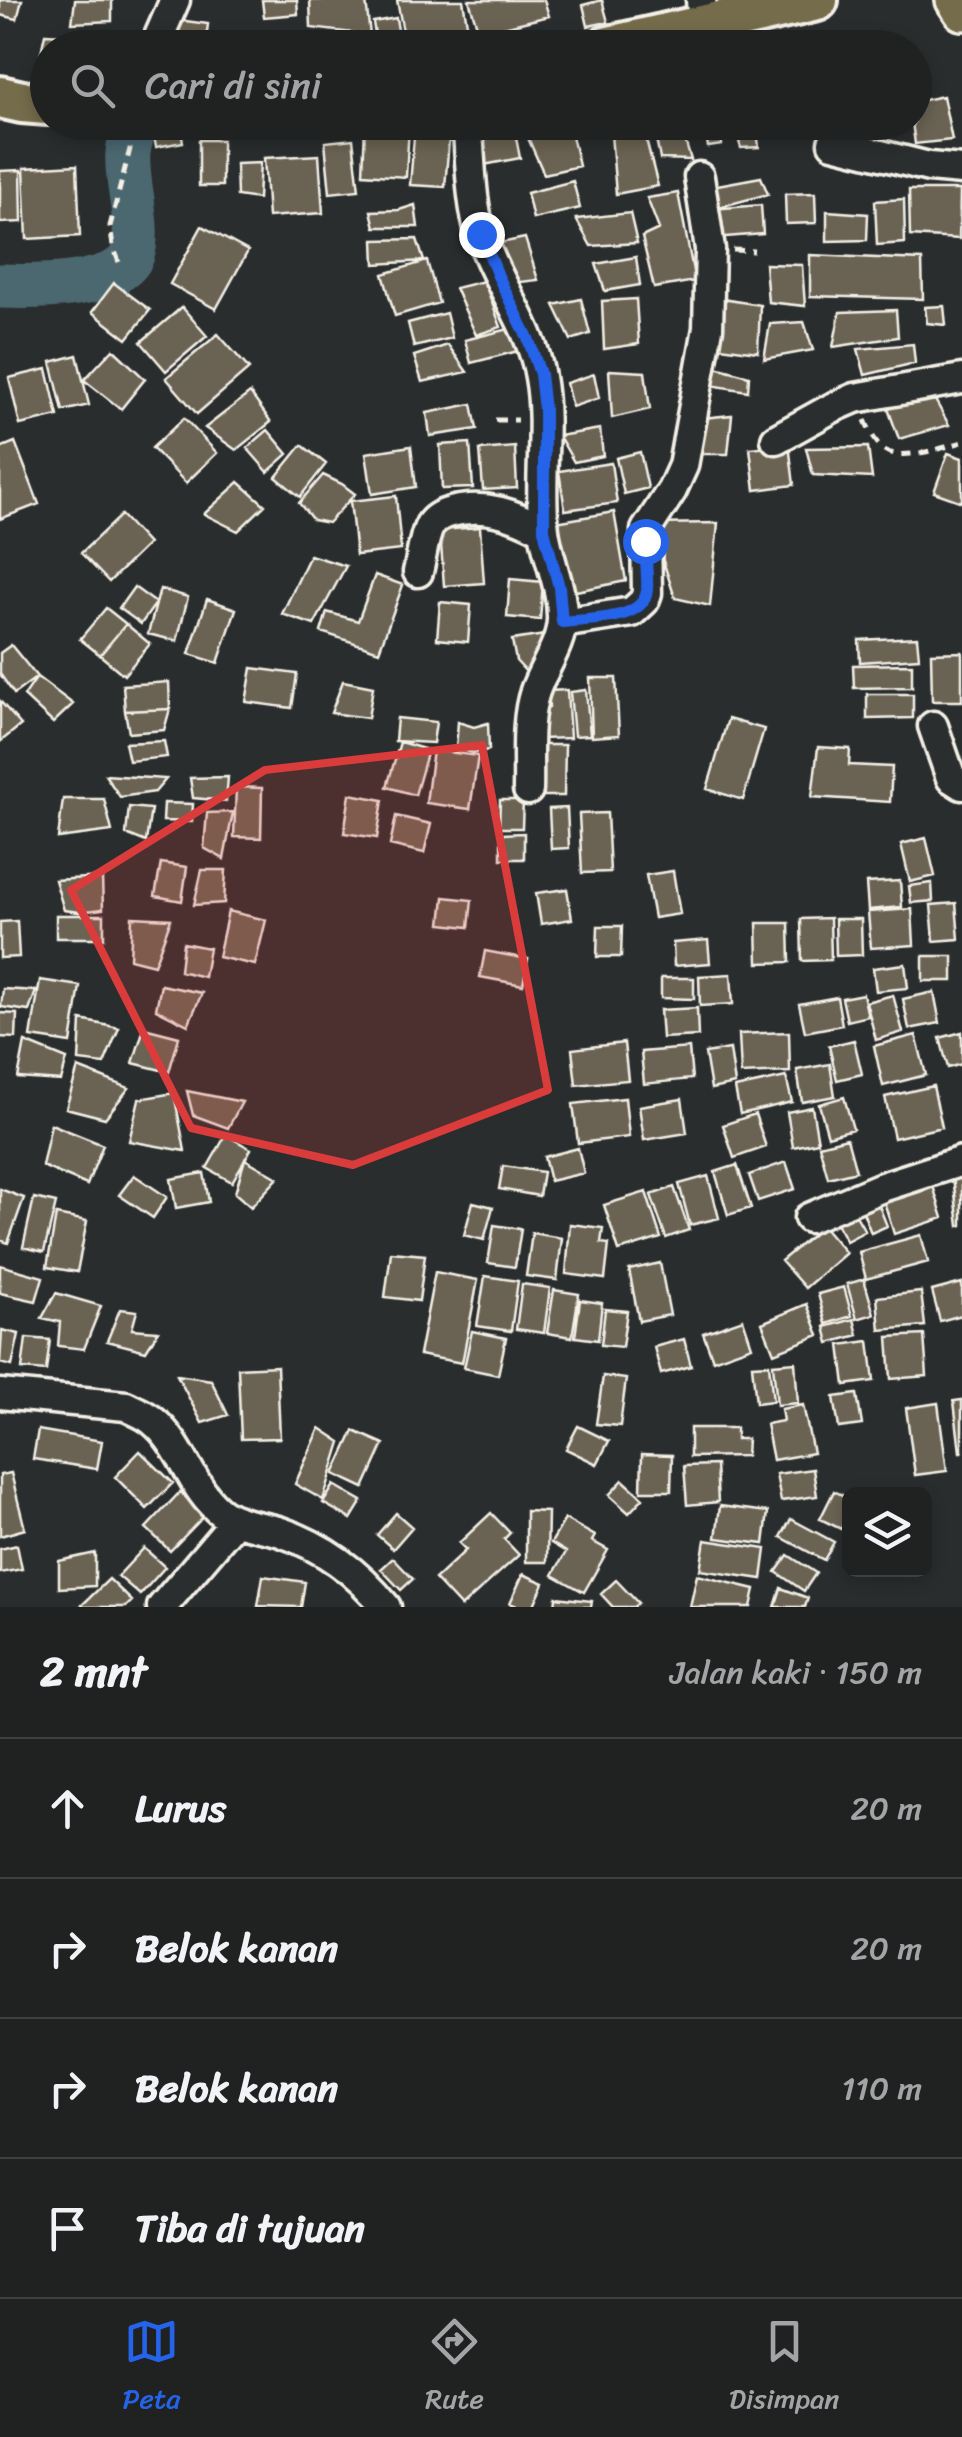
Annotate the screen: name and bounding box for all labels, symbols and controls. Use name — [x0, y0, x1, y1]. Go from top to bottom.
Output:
search box — [30, 30, 932, 140]
text: Cari di sini — [145, 52, 321, 119]
icon: search — [65, 58, 120, 113]
route end — [459, 212, 505, 258]
route start — [623, 519, 669, 565]
map controls — [842, 1487, 932, 1577]
button: layers — [842, 1487, 932, 1577]
text: 2 mnt — [40, 1635, 147, 1709]
text: Jalan kaki · 150 m — [670, 1644, 922, 1701]
text: Lurus — [135, 1775, 226, 1842]
text: 20 m — [850, 1780, 922, 1837]
icon: ahead — [40, 1781, 95, 1836]
text: Belok kanan — [135, 1915, 338, 1982]
text: 20 m — [850, 1920, 922, 1977]
icon: right — [40, 1921, 95, 1976]
text: Belok kanan — [135, 2055, 338, 2122]
text: 110 m — [841, 2060, 922, 2117]
icon: right — [40, 2061, 95, 2116]
text: Tiba di tujuan — [135, 2195, 365, 2262]
icon: arrive — [40, 2201, 95, 2256]
tab: Peta — [123, 2314, 180, 2423]
tab: Rute — [425, 2314, 484, 2423]
tab: Disimpan — [729, 2314, 839, 2423]

